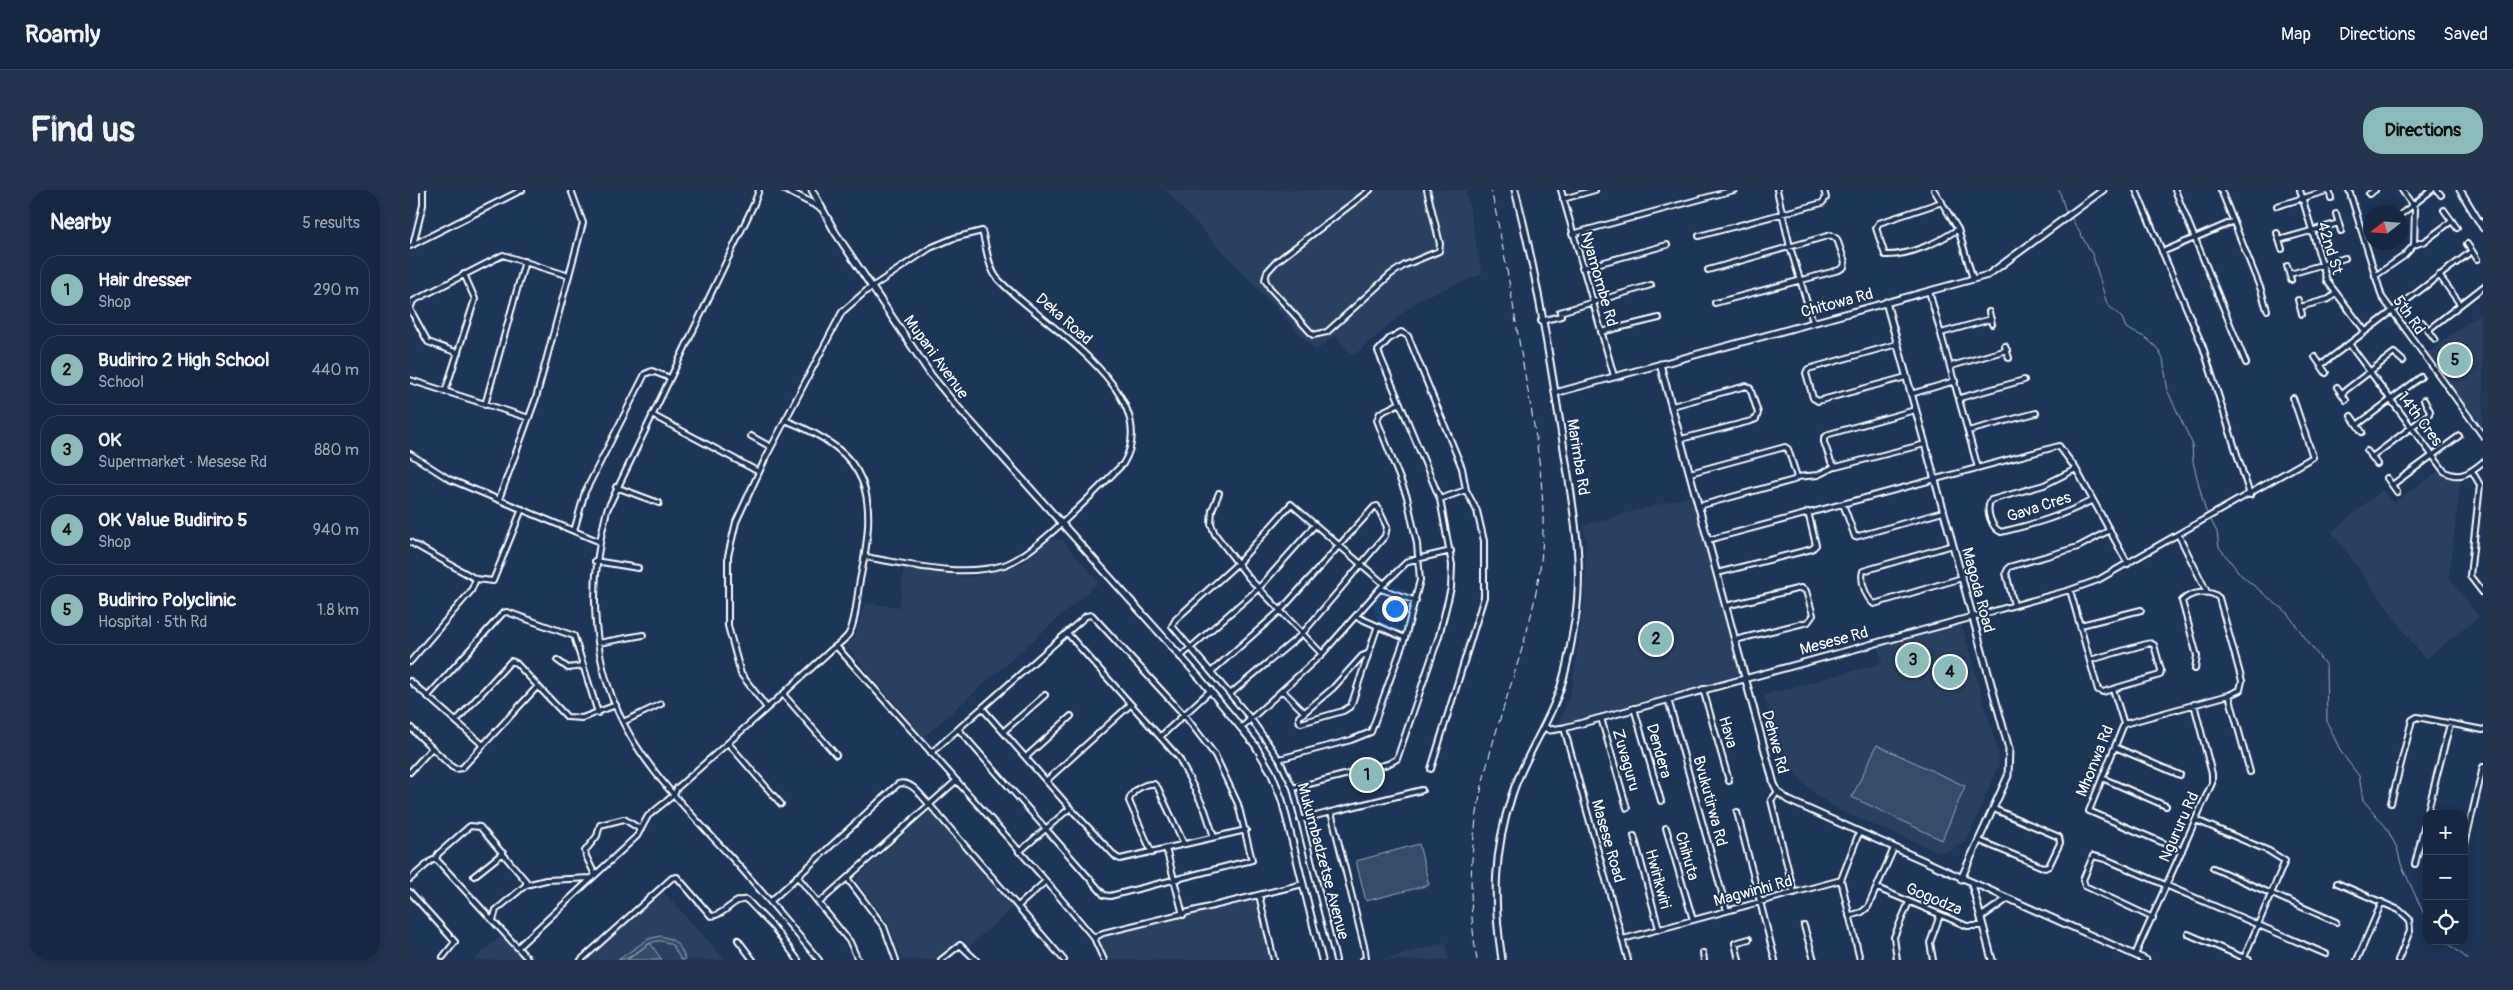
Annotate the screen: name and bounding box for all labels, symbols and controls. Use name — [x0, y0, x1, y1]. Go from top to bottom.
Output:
text: Roamly — [25, 20, 100, 49]
text: Map — [2281, 23, 2311, 46]
text: Directions — [2339, 23, 2415, 46]
text: Saved — [2443, 23, 2488, 46]
button: Directions — [2363, 107, 2483, 154]
text: Find us — [30, 108, 135, 152]
north arrow — [2363, 205, 2408, 250]
text: Nearby — [50, 209, 111, 236]
text: 5 results — [302, 213, 360, 233]
street label: 42nd St — [2312, 219, 2348, 277]
street label: Nyamombe Rd — [1576, 229, 1622, 329]
text: Hair dresser — [98, 268, 191, 292]
text: 1 — [64, 280, 70, 300]
text: 290 m — [313, 280, 359, 300]
street label: Chitowa Rd — [1799, 284, 1875, 322]
street label: Deka Road — [1032, 289, 1096, 349]
text: Shop — [98, 292, 131, 312]
street label: 5th Rd — [2388, 292, 2430, 338]
street label: Mupani Avenue — [899, 311, 973, 403]
pin: 5 — [2439, 341, 2471, 379]
text: Budiriro 2 High School — [98, 348, 269, 372]
text: 2 — [63, 360, 71, 380]
text: 440 m — [312, 360, 359, 380]
text: School — [98, 372, 144, 392]
street label: 14th Cres — [2393, 388, 2447, 450]
street label: Marimba Rd — [1562, 417, 1594, 497]
text: OK — [98, 428, 122, 452]
text: 3 — [63, 440, 71, 460]
text: 880 m — [314, 440, 359, 460]
text: Supermarket · Mesese Rd — [98, 452, 267, 472]
street label: Gava Cres — [2004, 487, 2074, 527]
text: OK Value Budiriro 5 — [98, 508, 248, 532]
text: 4 — [62, 520, 72, 540]
text: 940 m — [313, 520, 359, 540]
text: Shop — [98, 532, 131, 552]
street label: Magoda Road — [1957, 545, 1999, 635]
text: Budiriro Polyclinic — [98, 588, 236, 612]
your location — [1382, 596, 1408, 622]
text: 5 — [63, 600, 71, 620]
text: 1.8 km — [317, 600, 359, 620]
text: Hospital · 5th Rd — [98, 612, 207, 632]
pin: 2 — [1640, 620, 1672, 658]
street label: Mesese Rd — [1798, 622, 1870, 660]
pin: 3 — [1897, 641, 1929, 679]
pin: 4 — [1934, 653, 1966, 691]
street label: Dehwe Rd — [1757, 708, 1793, 776]
street label: Hava — [1714, 714, 1742, 750]
street label: Dendera — [1642, 721, 1676, 781]
street label: Mhonwa Rd — [2072, 722, 2118, 800]
street label: Zuvaguru — [1608, 727, 1644, 793]
street label: Bvukutirwa Rd — [1688, 754, 1732, 848]
pin: 1 — [1351, 756, 1383, 794]
street label: Mukumbadzetse Avenue — [1292, 780, 1354, 942]
street label: Ngururu Rd — [2155, 789, 2203, 865]
street label: Masese Road — [1587, 797, 1629, 885]
map controls — [2423, 810, 2468, 945]
button: + — [2423, 810, 2468, 855]
street label: Chihuta — [1671, 829, 1703, 883]
street label: Hwirikwiri — [1640, 847, 1676, 911]
button: − — [2423, 855, 2468, 900]
street label: Magwinhi Rd — [1711, 871, 1795, 911]
street label: Gogodza — [1903, 878, 1965, 920]
button: locate — [2423, 900, 2468, 945]

